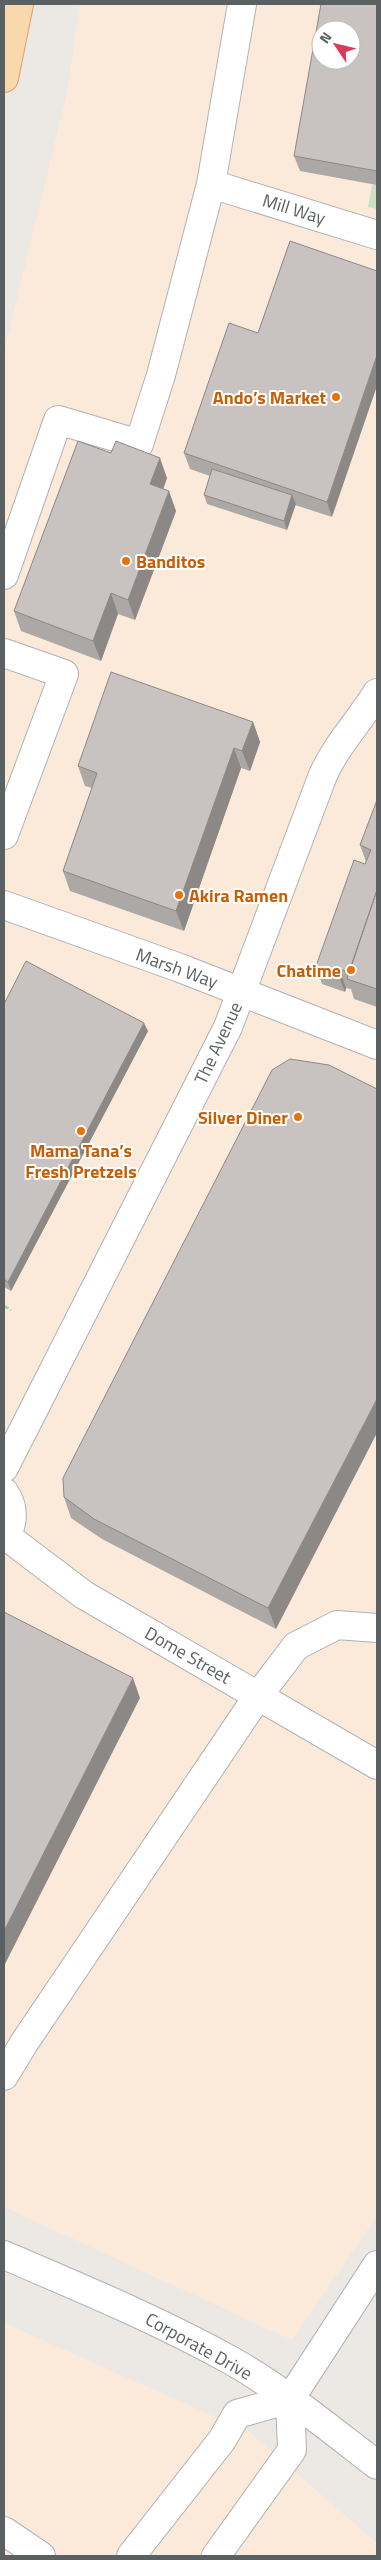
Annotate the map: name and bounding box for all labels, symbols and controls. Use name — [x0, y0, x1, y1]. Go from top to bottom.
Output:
north arrow — [311, 20, 361, 70]
text: N — [314, 27, 336, 47]
street label: Mill Way — [259, 187, 329, 231]
place label: Ando’s Market — [213, 384, 326, 411]
marker: Ando’s Market — [330, 391, 342, 403]
place label: Banditos — [136, 548, 205, 575]
marker: Banditos — [120, 555, 132, 567]
place label: Akira Ramen — [189, 882, 288, 909]
marker: Akira Ramen — [173, 889, 185, 901]
street label: Marsh Way — [132, 941, 222, 995]
place label: Chatime — [277, 957, 341, 984]
marker: Chatime — [345, 964, 357, 976]
street label: The Avenue — [187, 997, 249, 1089]
place label: Silver Diner — [198, 1104, 288, 1131]
marker: Silver Diner — [292, 1111, 304, 1123]
marker: Mama Tana’s Fresh Pretzels — [75, 1125, 87, 1137]
place label: Mama Tana’s Fresh Pretzels — [25, 1137, 137, 1185]
street label: Dome Street — [140, 1619, 237, 1691]
street label: Corporate Drive — [141, 2306, 257, 2386]

